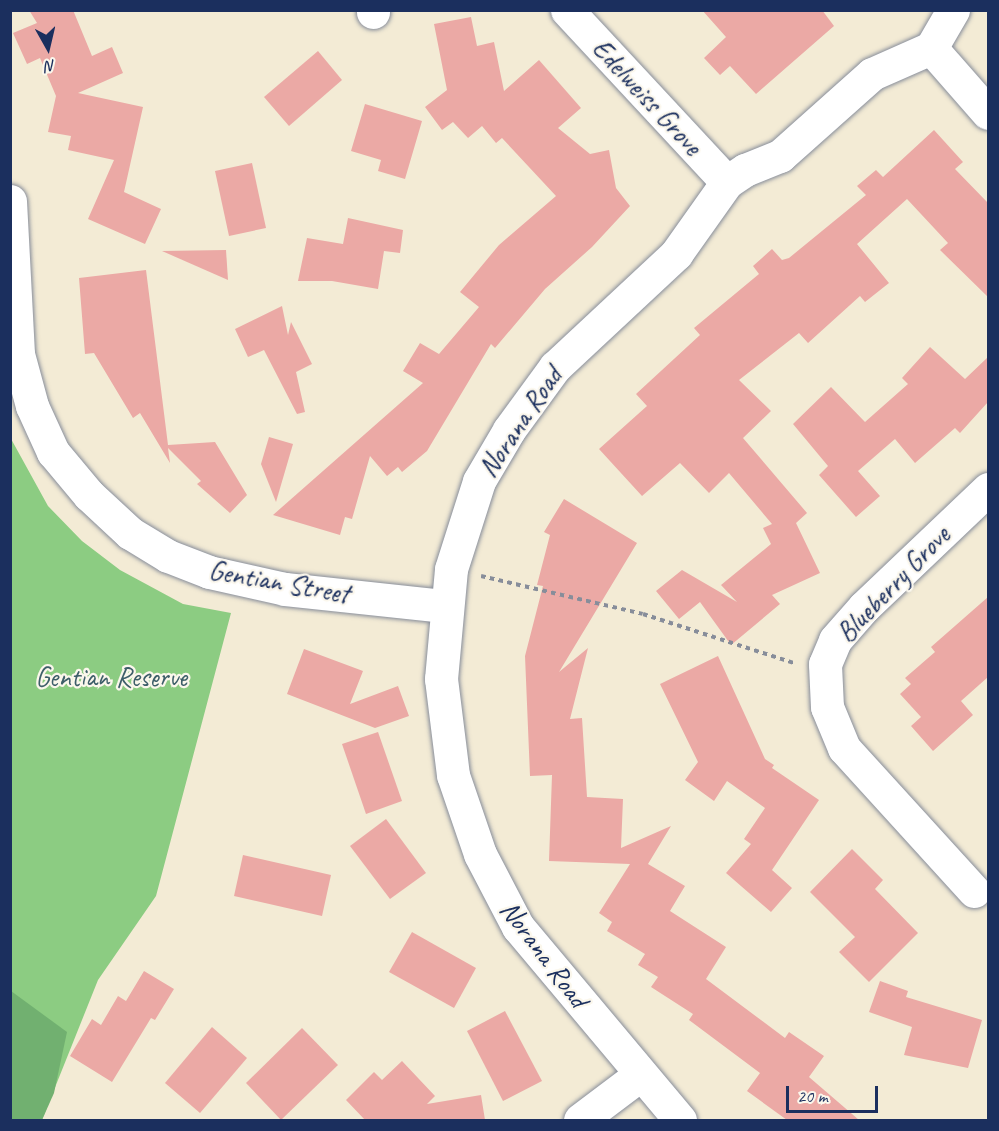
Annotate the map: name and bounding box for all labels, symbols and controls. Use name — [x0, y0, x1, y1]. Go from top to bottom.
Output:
north arrow — [18, 18, 78, 78]
street label: Edelweiss Grove — [585, 32, 709, 162]
text: N — [44, 55, 57, 76]
street label: Norana Road — [471, 361, 569, 483]
street label: Blueberry Grove — [829, 519, 957, 649]
street label: Gentian Street — [206, 553, 352, 611]
park label: Gentian Reserve — [35, 660, 187, 694]
street label: Norana Road — [493, 894, 595, 1014]
scale bar — [789, 1074, 880, 1112]
text: 20 m — [797, 1085, 828, 1107]

